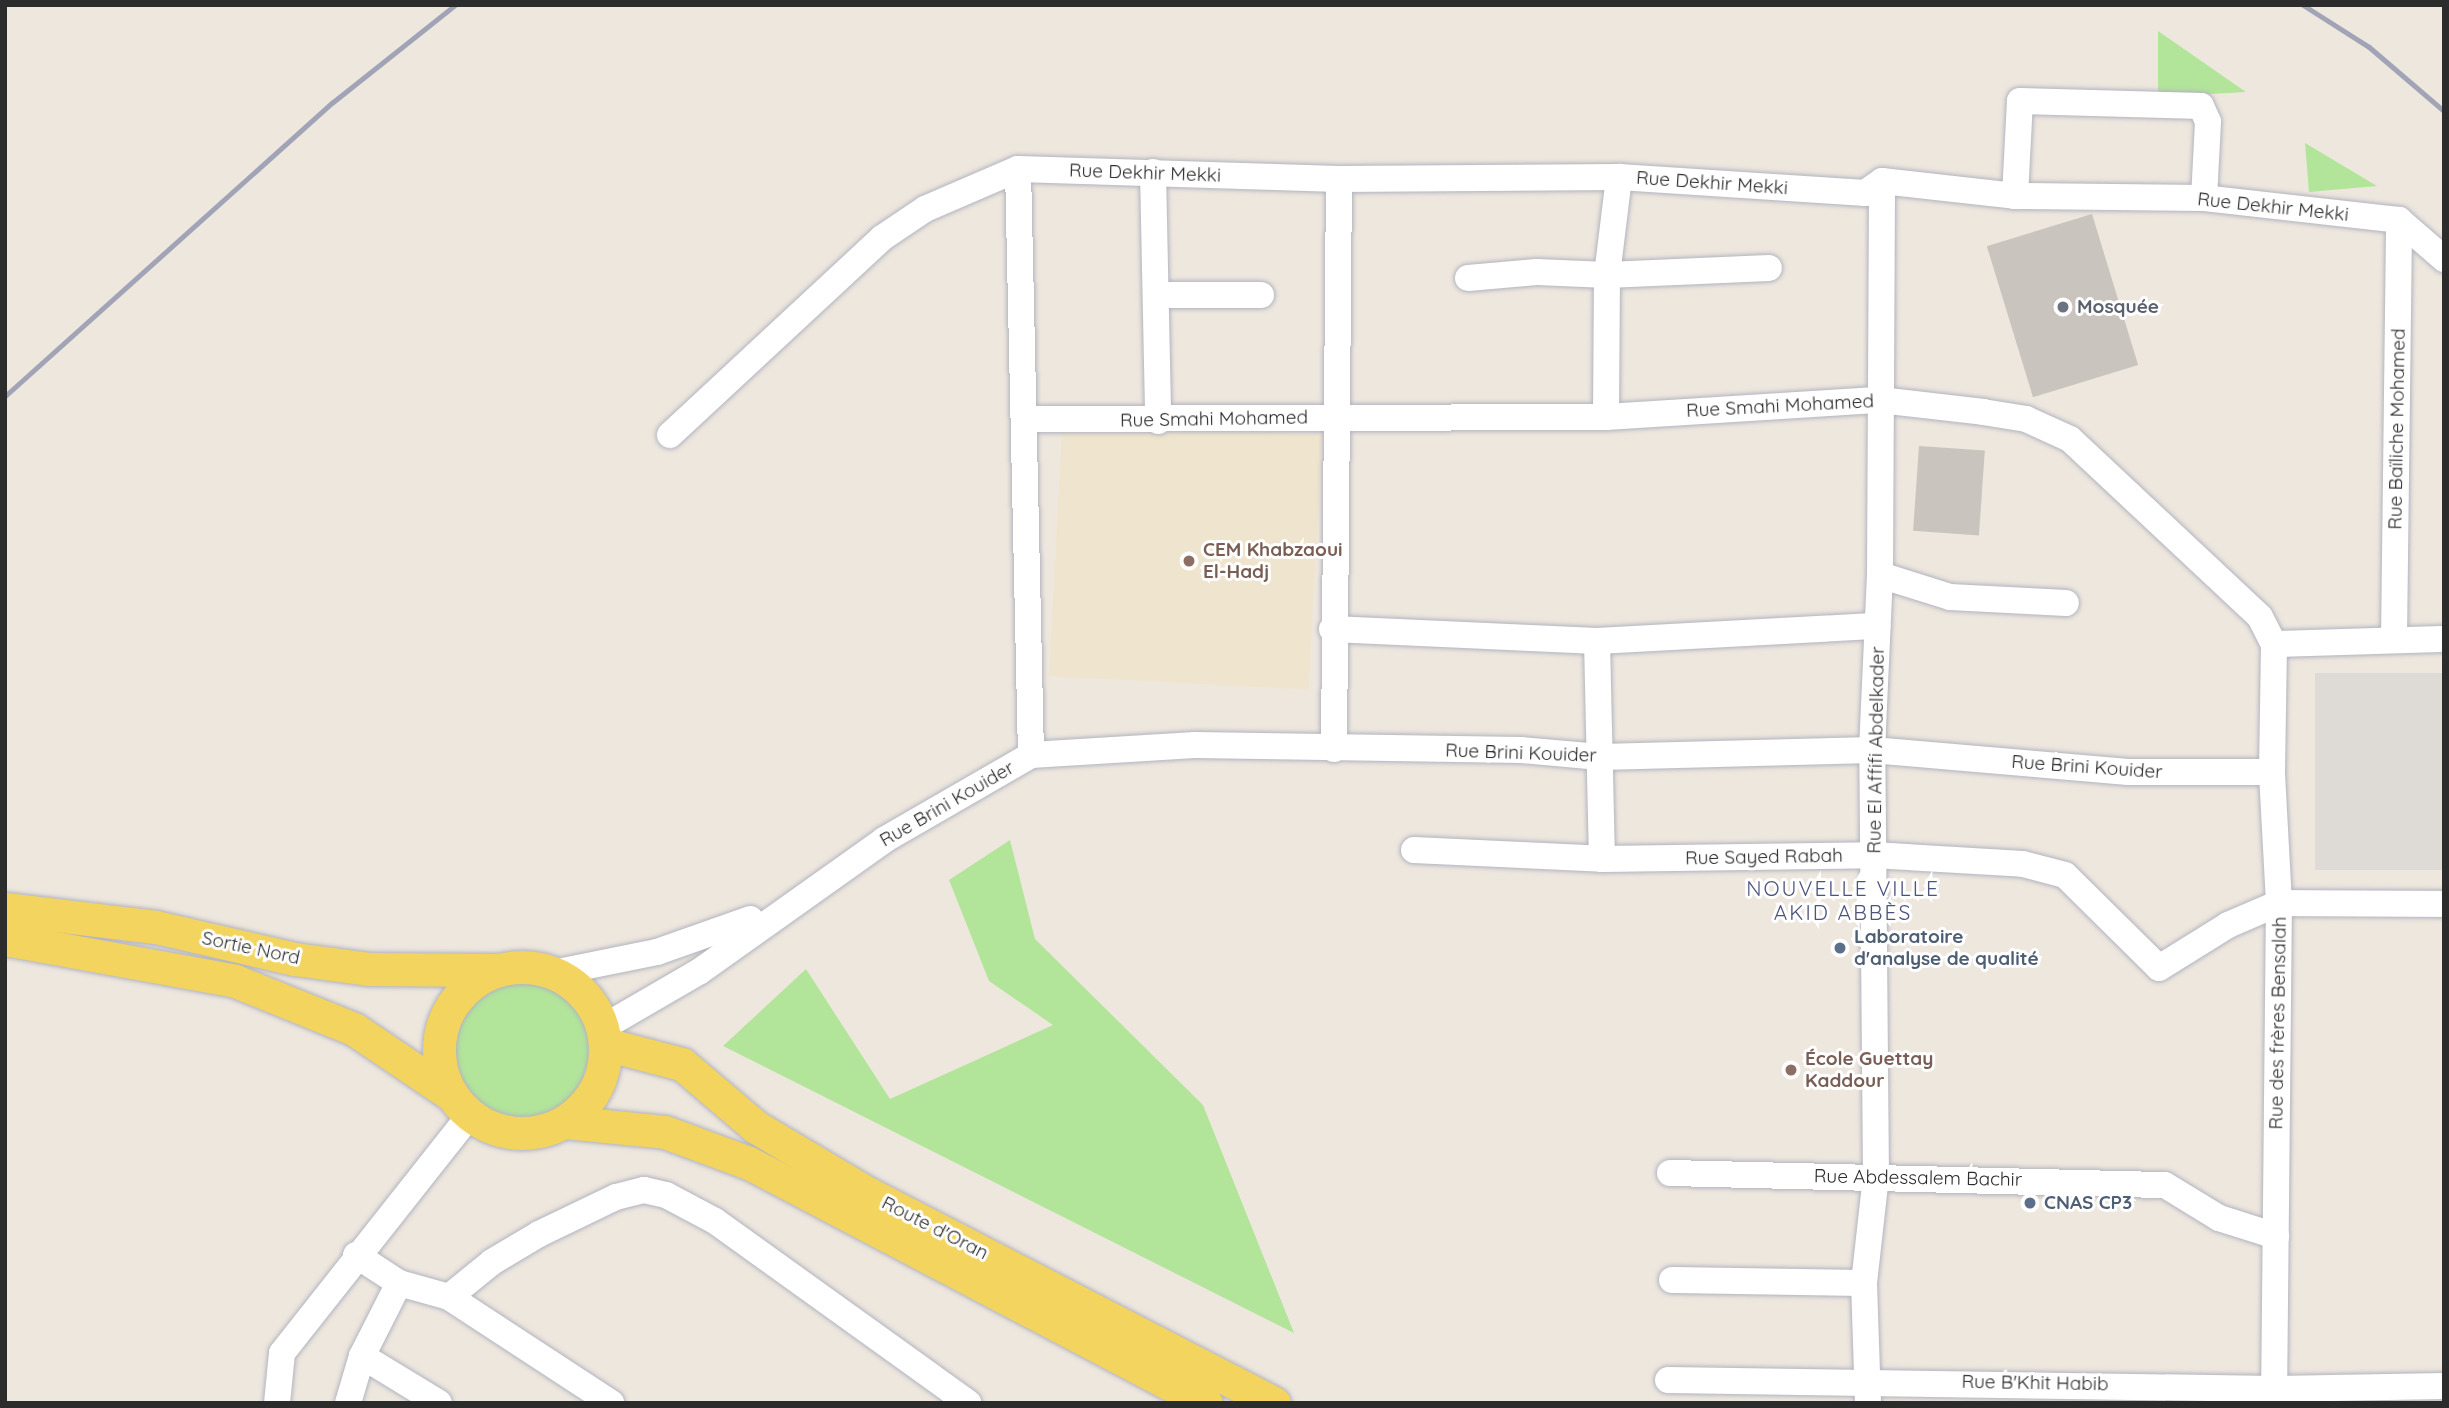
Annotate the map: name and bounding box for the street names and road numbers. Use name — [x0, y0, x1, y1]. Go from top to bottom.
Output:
street label: Rue Dekhir Mekki — [1069, 159, 1221, 187]
street label: Rue Dekhir Mekki — [1635, 166, 1789, 200]
street label: Rue Dekhir Mekki — [2196, 188, 2350, 226]
street label: Rue Baïliche Mohamed — [2384, 328, 2410, 530]
street label: Rue Smahi Mohamed — [1686, 390, 1874, 422]
street label: Rue Smahi Mohamed — [1120, 406, 1308, 432]
street label: Rue El Affifi Abdelkader — [1863, 646, 1889, 854]
street label: Rue Brini Kouider — [1445, 739, 1597, 767]
street label: Rue Brini Kouider — [2011, 750, 2163, 784]
street label: Rue Brini Kouider — [876, 756, 1018, 852]
street label: Rue Sayed Rabah — [1685, 844, 1843, 870]
street label: Rue des frères Bensalah — [2265, 916, 2291, 1130]
street label: Sortie Nord — [200, 926, 302, 970]
street label: Rue Abdessalem Bachir — [1814, 1165, 2022, 1191]
street label: Route d'Oran — [878, 1191, 992, 1265]
street label: Rue B'Khit Habib — [1961, 1370, 2109, 1396]

